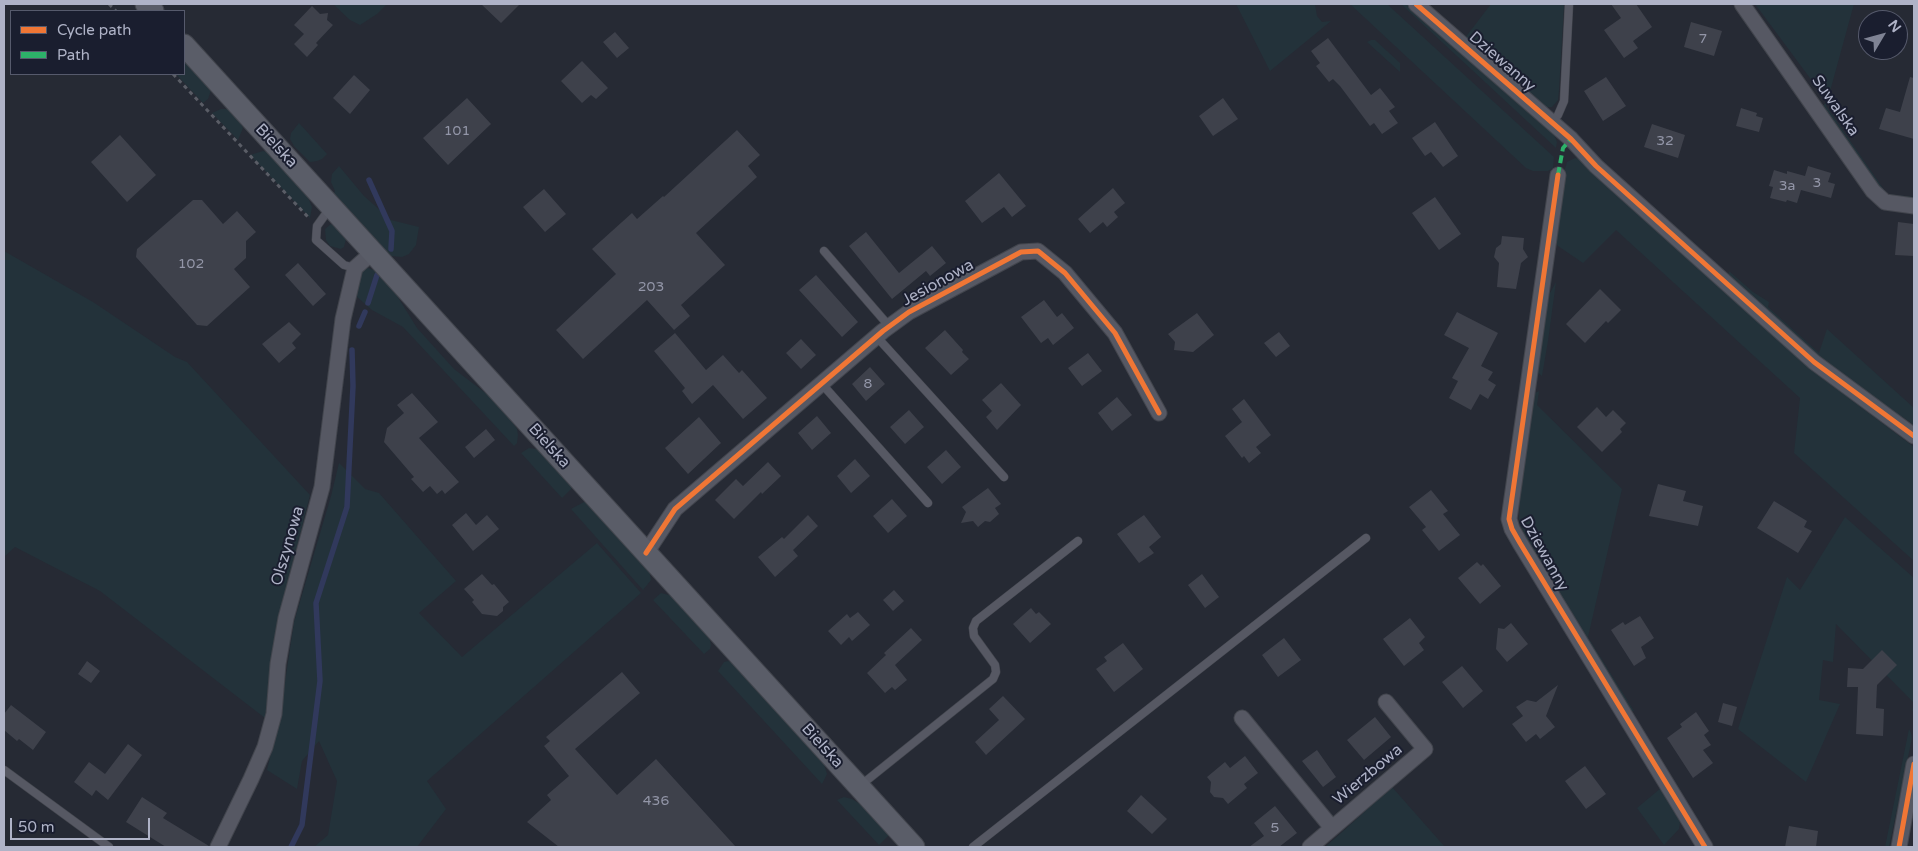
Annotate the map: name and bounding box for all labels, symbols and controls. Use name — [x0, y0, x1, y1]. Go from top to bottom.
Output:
legend — [10, 10, 185, 75]
north arrow — [1858, 10, 1908, 60]
text: N — [1884, 17, 1905, 36]
text: Cycle path — [57, 21, 131, 39]
street label: Dziewanny — [1465, 28, 1539, 96]
house number: 7 — [1699, 31, 1707, 47]
text: Path — [57, 46, 90, 64]
street label: Suwalska — [1807, 72, 1863, 140]
street label: Bielska — [251, 120, 301, 172]
house number: 101 — [444, 123, 470, 139]
house number: 32 — [1656, 133, 1674, 149]
house number: 3 — [1813, 175, 1821, 191]
house number: 3a — [1779, 178, 1795, 194]
street label: Jesionowa — [899, 255, 977, 311]
house number: 102 — [178, 256, 204, 272]
house number: 203 — [638, 279, 664, 295]
house number: 8 — [864, 376, 872, 392]
street label: Bielska — [524, 420, 574, 472]
street label: Olszynowa — [267, 504, 309, 588]
street label: Dziewanny — [1516, 513, 1572, 595]
street label: Bielska — [797, 720, 847, 772]
street label: Wierzbowa — [1329, 741, 1407, 809]
house number: 436 — [643, 793, 669, 809]
scale bar — [12, 808, 152, 840]
text: 50 m — [18, 818, 55, 836]
house number: 5 — [1271, 820, 1279, 836]

